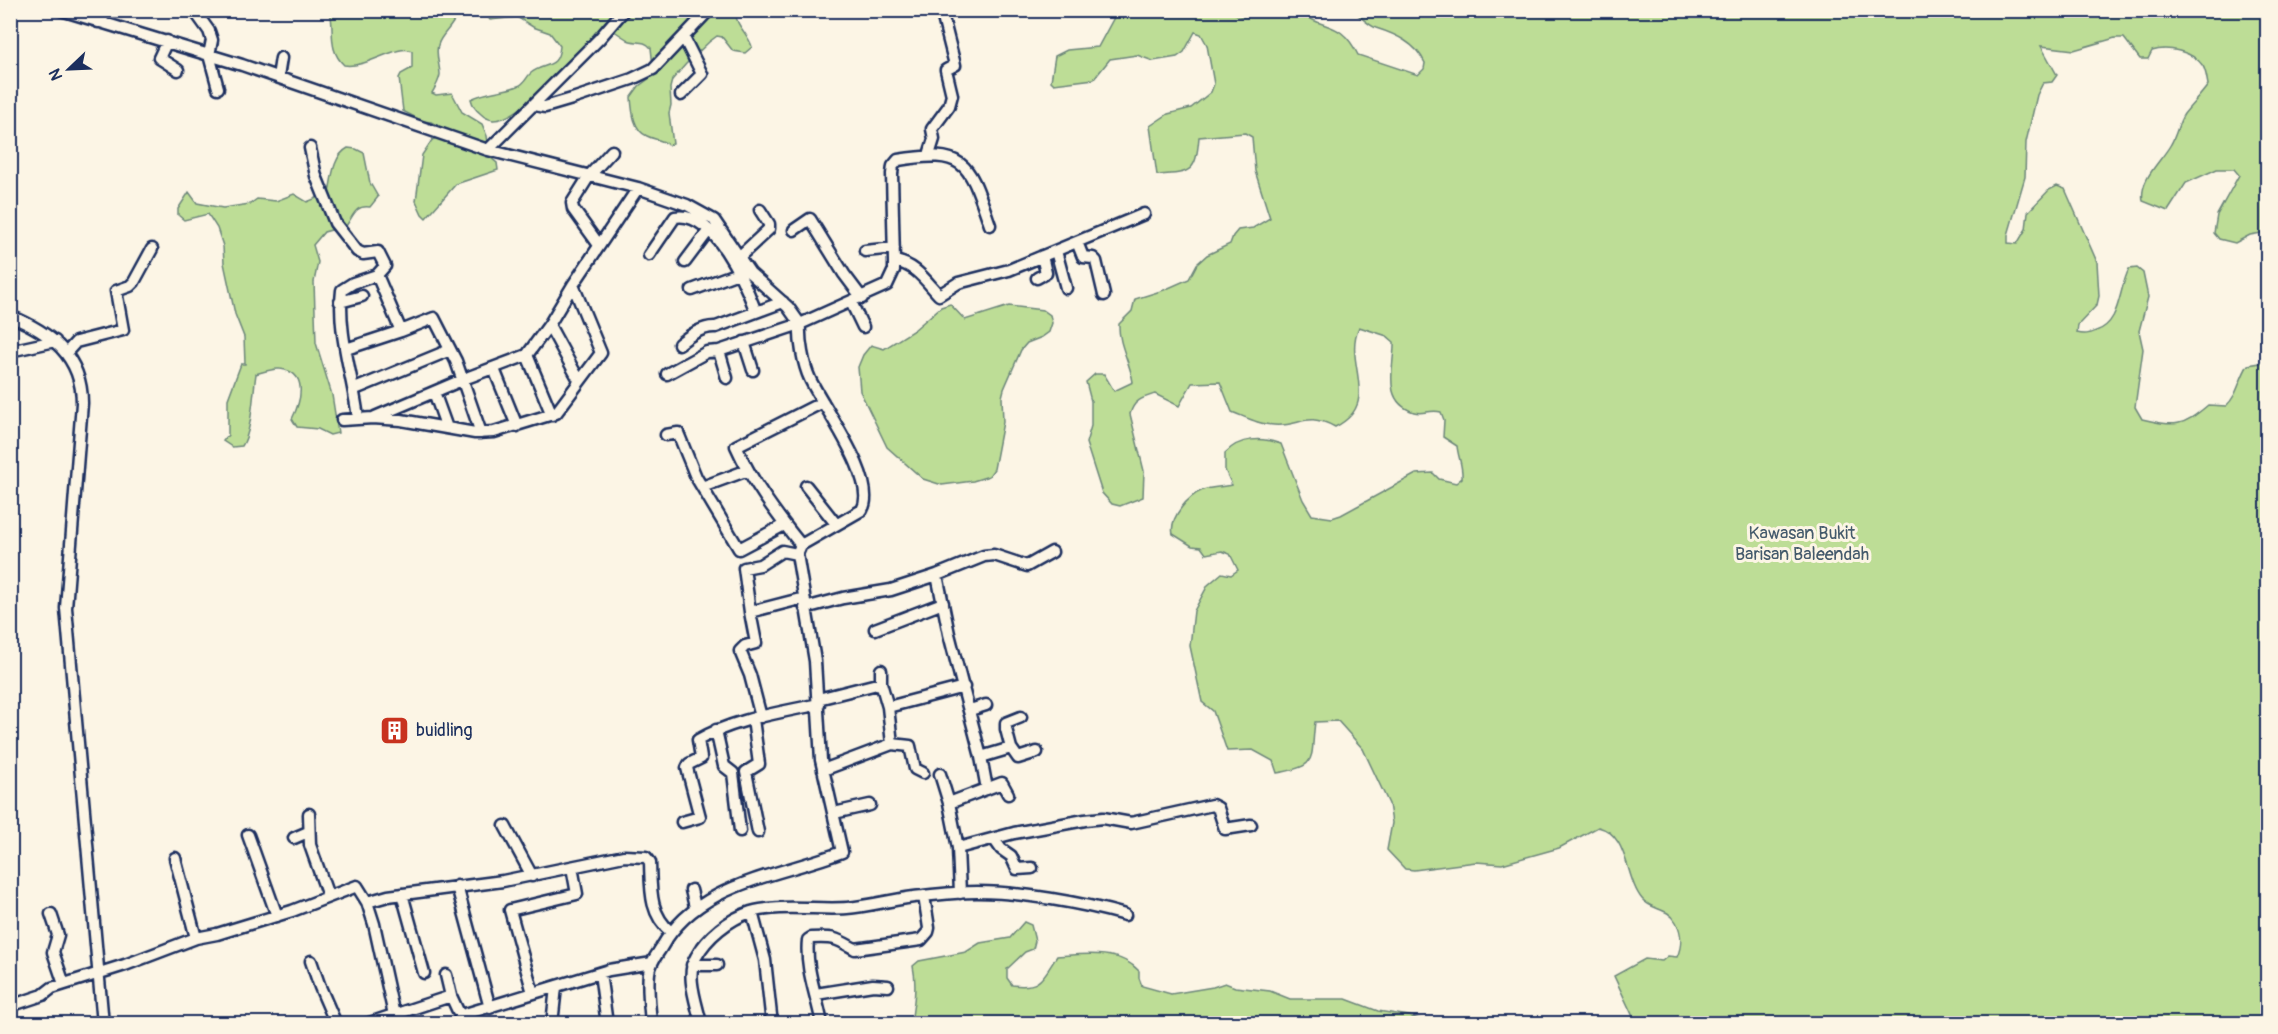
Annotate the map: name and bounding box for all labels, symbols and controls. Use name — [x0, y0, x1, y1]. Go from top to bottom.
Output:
north arrow — [39, 39, 99, 99]
text: N — [45, 65, 67, 83]
park label: Kawasan Bukit Barisan Baleendah — [1735, 522, 1869, 566]
building icon: buidling — [379, 714, 411, 746]
place label: buidling — [416, 719, 472, 742]

